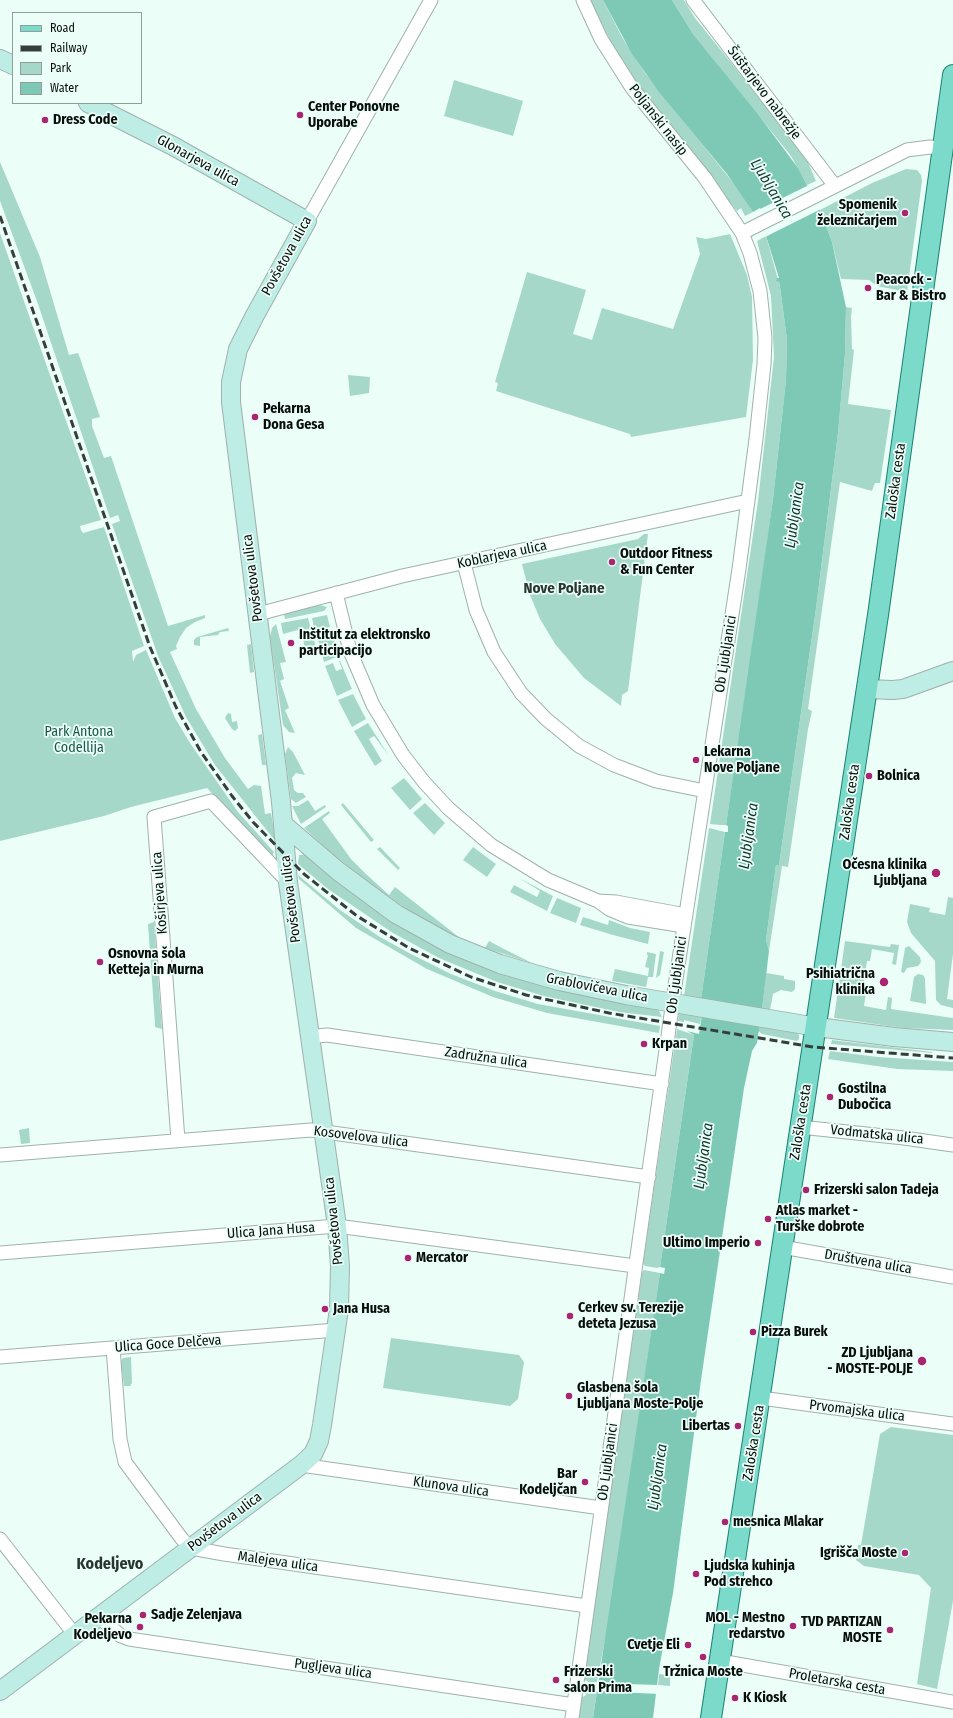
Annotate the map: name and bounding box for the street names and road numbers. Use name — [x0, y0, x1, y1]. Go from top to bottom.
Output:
street label: Šuštarjevo nabrežje — [723, 43, 805, 143]
street label: Poljanski nasip — [625, 81, 691, 159]
street label: Glonarjeva ulica — [154, 131, 242, 191]
street label: Povšetova ulica — [258, 213, 316, 299]
street label: Zaloška cesta — [882, 442, 910, 520]
street label: Povšetova ulica — [239, 533, 267, 623]
street label: Koblarjeva ulica — [456, 537, 548, 573]
street label: Ob Ljubljanici — [712, 614, 740, 694]
street label: Zaloška cesta — [836, 763, 864, 841]
street label: Koširjeva ulica — [149, 851, 171, 935]
street label: Povšetova ulica — [277, 854, 305, 944]
street label: Ob Ljubljanici — [663, 935, 691, 1015]
street label: Grablovičeva ulica — [545, 970, 649, 1006]
street label: Zadružna ulica — [444, 1044, 528, 1072]
street label: Zaloška cesta — [787, 1083, 815, 1161]
street label: Vodmatska ulica — [830, 1122, 924, 1148]
street label: Kosovelova ulica — [313, 1123, 409, 1151]
street label: Povšetova ulica — [321, 1176, 347, 1266]
street label: Ulica Jana Husa — [226, 1220, 316, 1242]
street label: Društvena ulica — [823, 1246, 913, 1278]
street label: Ulica Goce Delčeva — [114, 1332, 222, 1356]
street label: Prvomajska ulica — [808, 1397, 906, 1425]
street label: Zaloška cesta — [740, 1404, 768, 1482]
street label: Ob Ljubljanici — [594, 1422, 622, 1502]
street label: Klunova ulica — [412, 1473, 490, 1501]
street label: Povšetova ulica — [185, 1489, 265, 1555]
street label: Malejeva ulica — [237, 1548, 319, 1576]
street label: Pugljeva ulica — [293, 1655, 373, 1683]
street label: Proletarska cesta — [787, 1665, 887, 1699]

